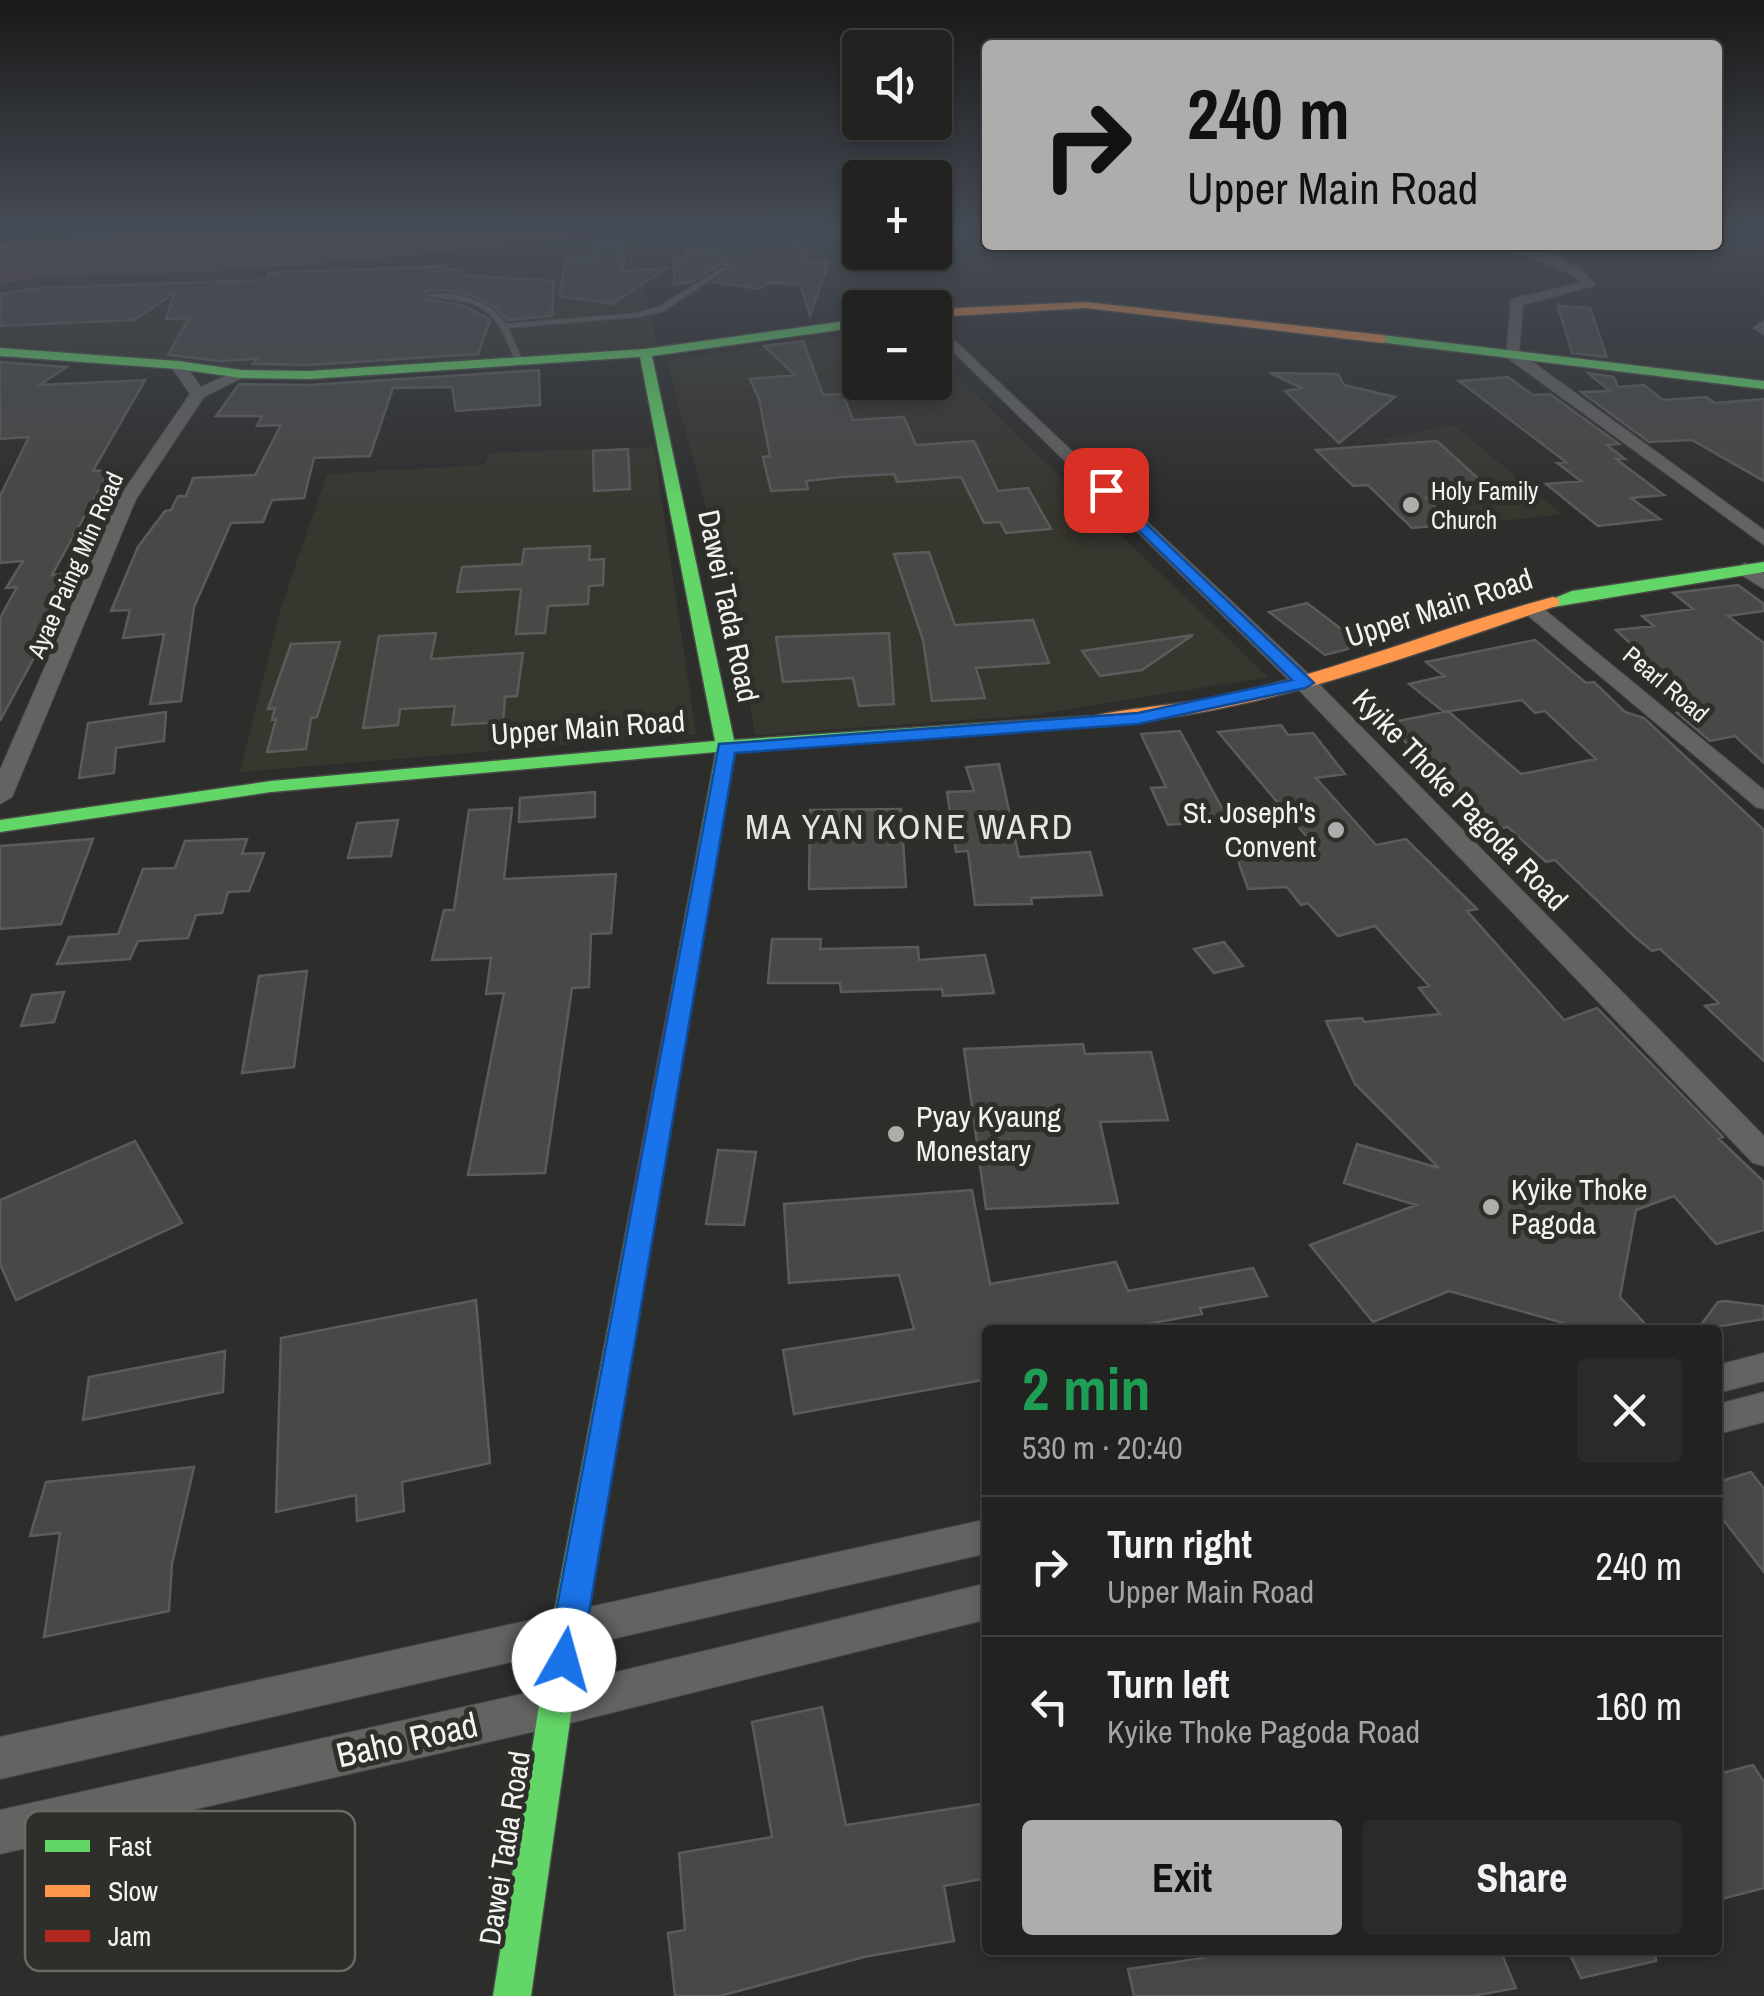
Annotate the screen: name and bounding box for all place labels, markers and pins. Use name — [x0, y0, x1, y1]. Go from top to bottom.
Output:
pin — [1064, 448, 1149, 533]
place label: Holy Family Church — [1431, 474, 1539, 537]
marker: Holy Family Church — [1400, 494, 1422, 516]
place label: St. Joseph's Convent — [1183, 792, 1316, 866]
marker: St. Joseph's Convent — [1325, 819, 1347, 841]
place label: Pyay Kyaung Monestary — [916, 1096, 1061, 1170]
marker: Pyay Kyaung Monestary — [885, 1123, 907, 1145]
place label: Kyike Thoke Pagoda — [1511, 1169, 1647, 1243]
marker: Kyike Thoke Pagoda — [1480, 1196, 1502, 1218]

